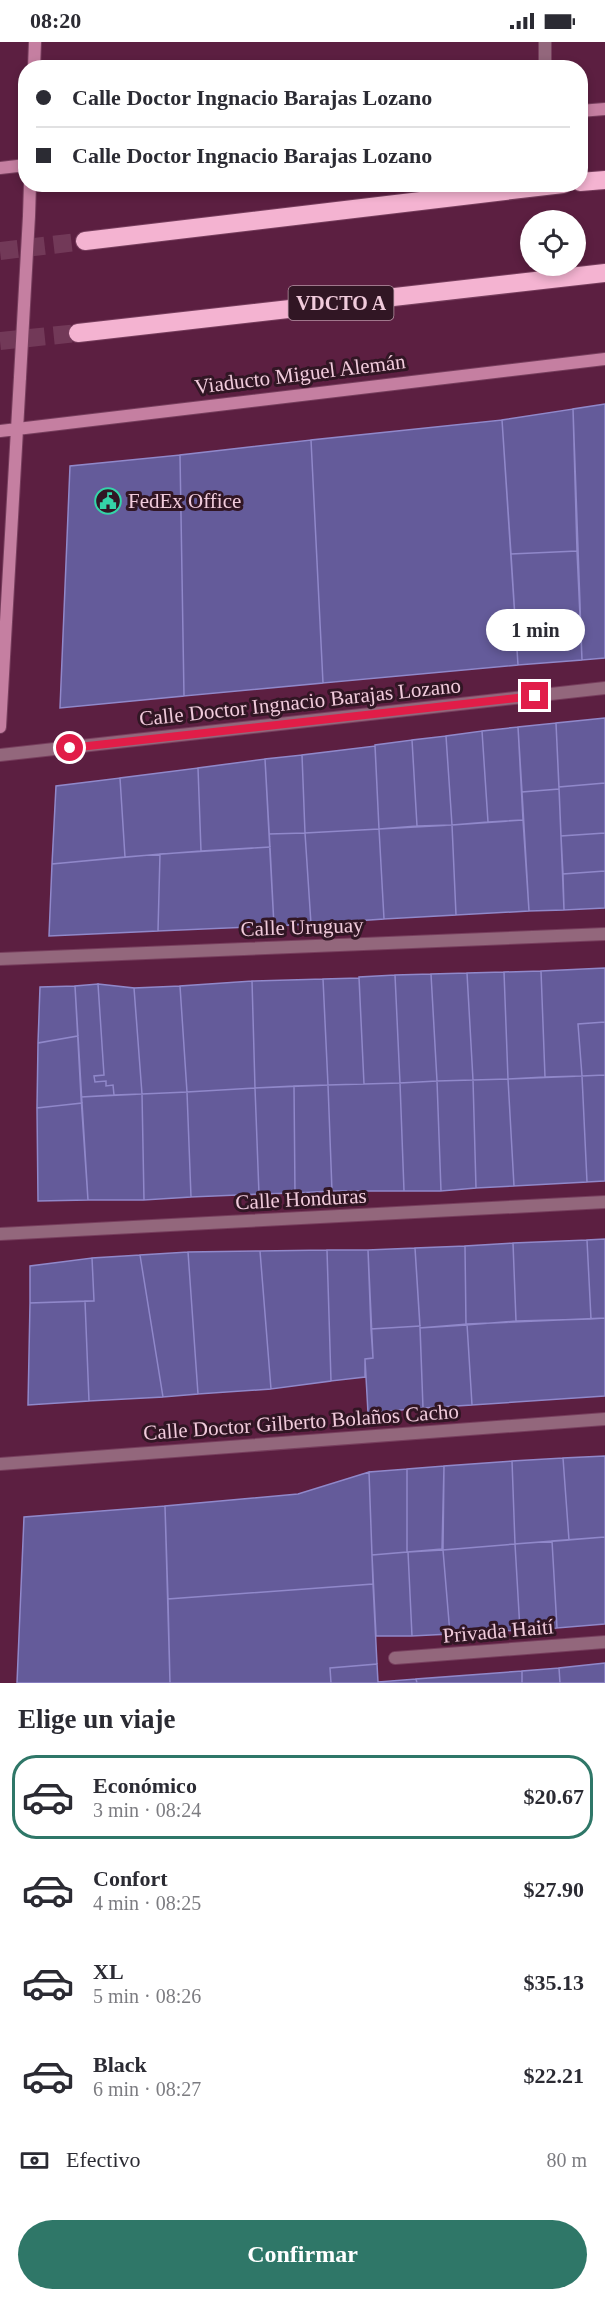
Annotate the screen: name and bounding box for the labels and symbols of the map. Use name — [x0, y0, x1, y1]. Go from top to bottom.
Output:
road number: VDCTO A — [288, 286, 394, 320]
street label: Viaducto Miguel Alemán — [193, 349, 407, 399]
public building icon: FedEx Office — [93, 486, 123, 516]
place label: FedEx Office — [128, 489, 241, 513]
callout: 1 min — [486, 609, 584, 651]
street label: Calle Doctor Ingnacio Barajas Lozano — [138, 673, 462, 731]
route end — [521, 682, 548, 709]
route start — [56, 734, 83, 761]
street label: Calle Uruguay — [240, 913, 364, 941]
street label: Calle Honduras — [235, 1184, 367, 1214]
street label: Calle Doctor Gilberto Bolaños Cacho — [142, 1399, 460, 1445]
street label: Privada Haití — [441, 1614, 555, 1648]

